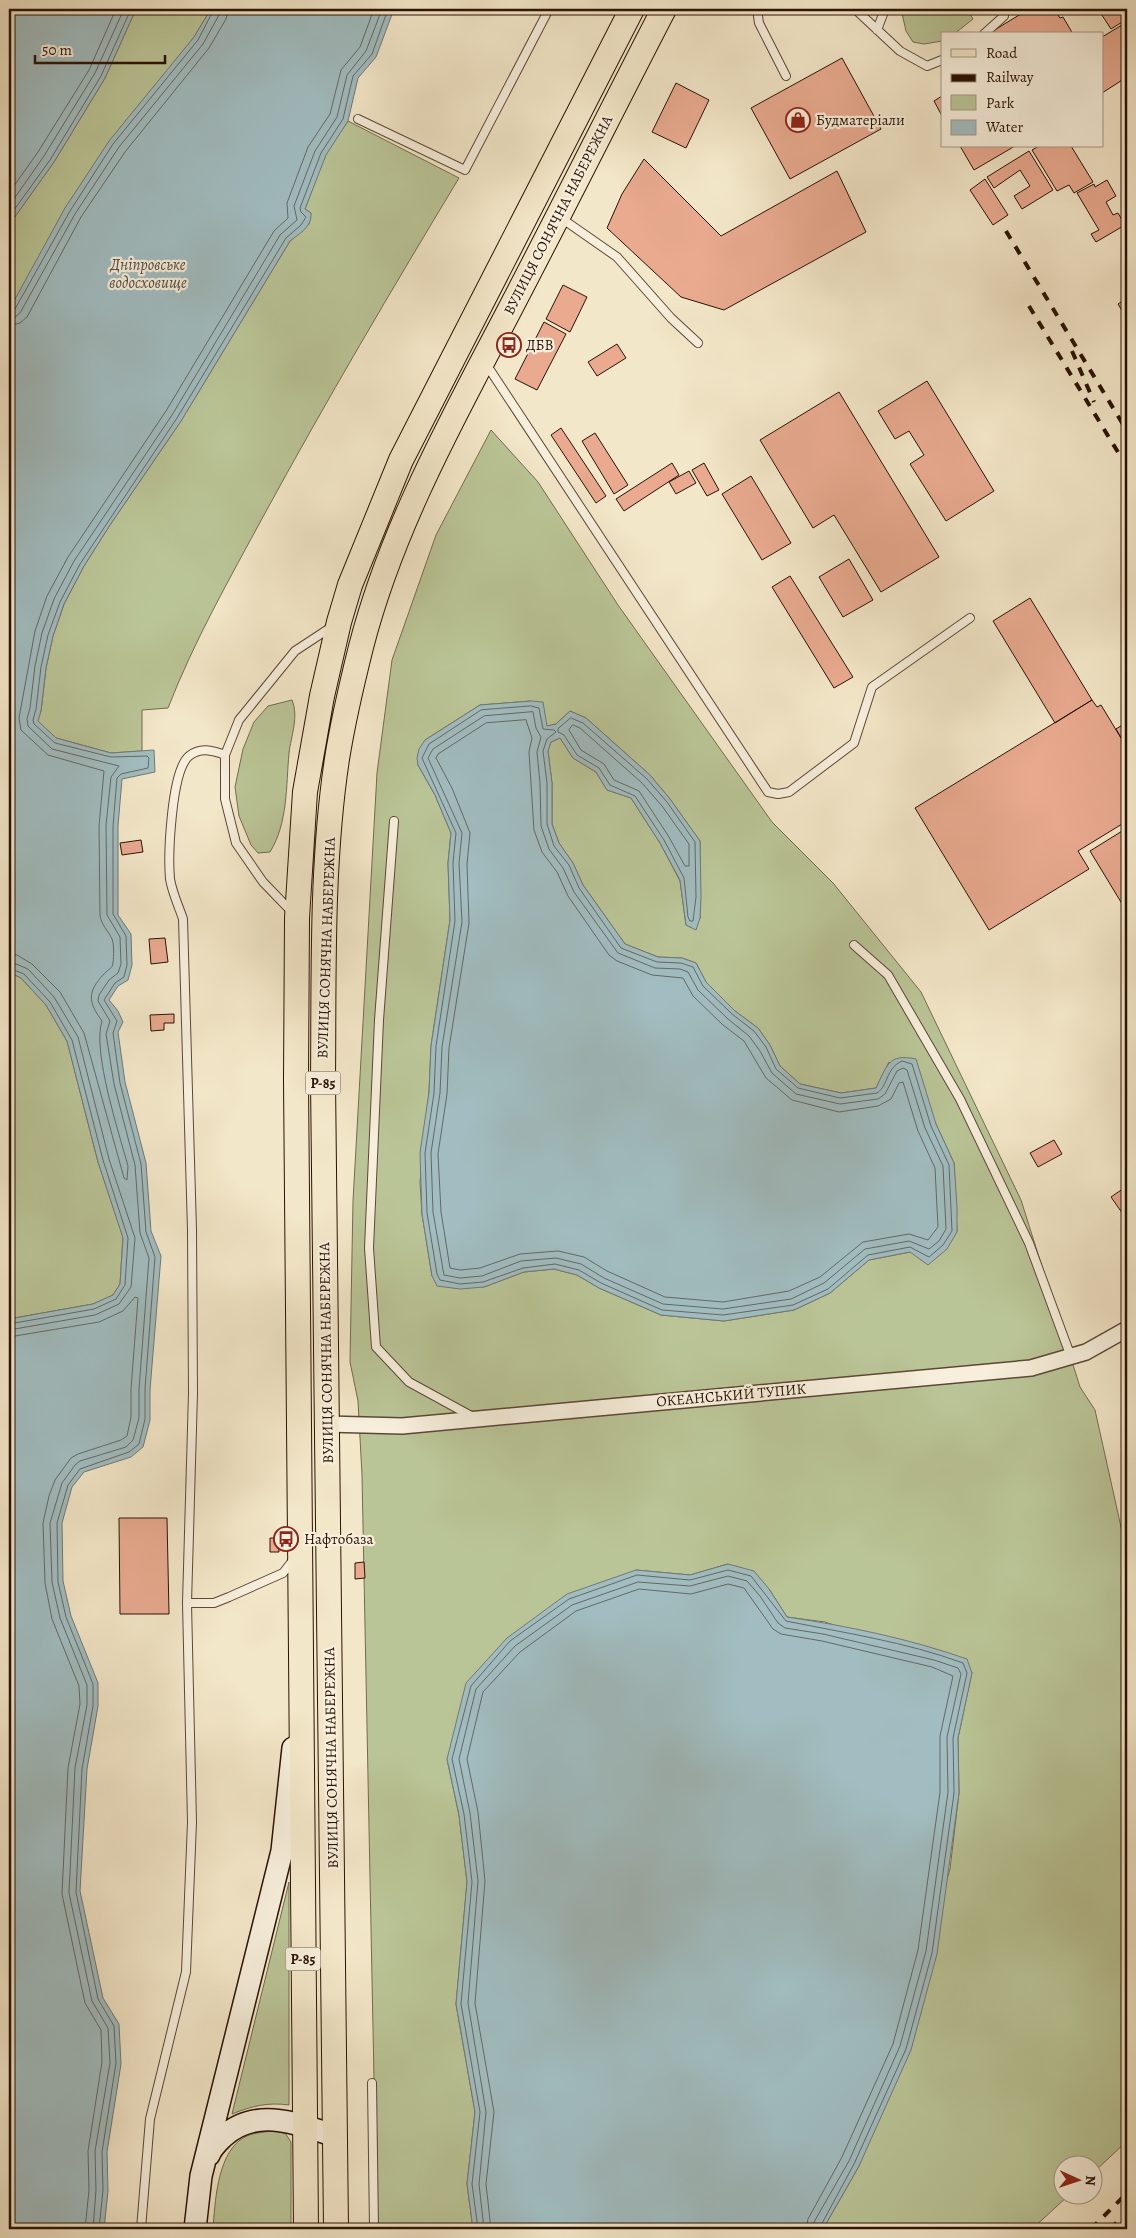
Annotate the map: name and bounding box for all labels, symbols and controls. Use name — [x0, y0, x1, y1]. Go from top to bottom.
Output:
scale bar — [35, 32, 165, 64]
legend — [941, 32, 1104, 148]
text: 50 m — [42, 40, 72, 60]
text: Road — [986, 43, 1018, 63]
text: Railway — [986, 67, 1034, 87]
text: Park — [986, 93, 1015, 113]
shop icon: Будматеріали — [785, 107, 811, 133]
place label: Будматеріали — [816, 110, 905, 130]
street label: ВУЛИЦЯ СОНЯЧНА НАБЕРЕЖНА — [499, 112, 617, 318]
text: Water — [985, 117, 1023, 137]
water label: Дніпровське водосховище — [109, 254, 187, 294]
bus stop icon: ДБВ — [496, 332, 522, 358]
place label: ДБВ — [526, 335, 554, 355]
street label: ВУЛИЦЯ СОНЯЧНА НАБЕРЕЖНА — [312, 837, 340, 1059]
road number: Р-85 — [306, 1072, 340, 1094]
street label: ВУЛИЦЯ СОНЯЧНА НАБЕРЕЖНА — [314, 1242, 338, 1464]
street label: ОКЕАНСЬКИЙ ТУПИК — [655, 1378, 807, 1411]
bus stop icon: Нафтобаза — [273, 1526, 299, 1552]
place label: Нафтобаза — [304, 1529, 374, 1549]
street label: ВУЛИЦЯ СОНЯЧНА НАБЕРЕЖНА — [319, 1647, 343, 1869]
road number: Р-85 — [286, 1948, 320, 1970]
north arrow — [1054, 2156, 1104, 2206]
text: N — [1081, 2175, 1100, 2186]

